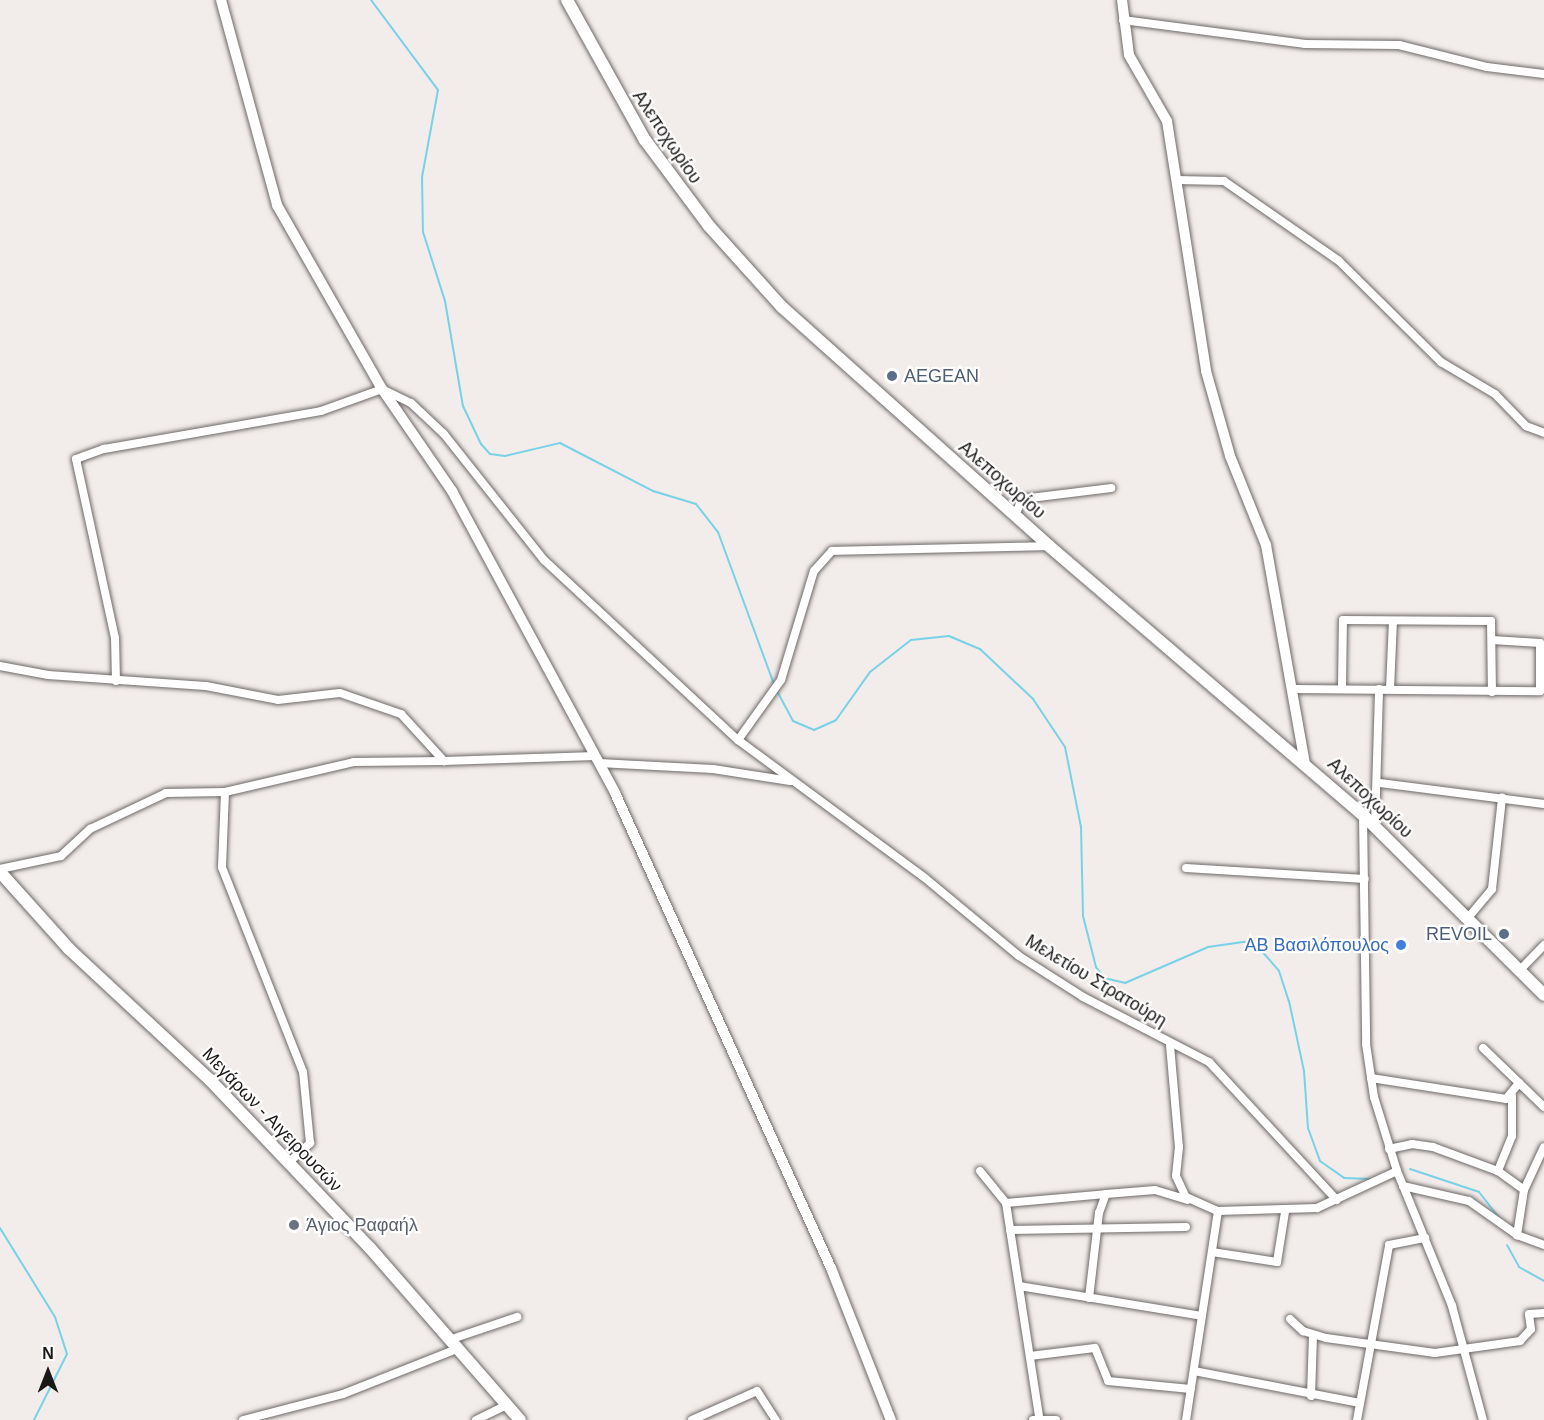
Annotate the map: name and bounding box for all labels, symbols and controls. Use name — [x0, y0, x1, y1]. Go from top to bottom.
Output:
street label: Αλεποχωρίου — [628, 86, 706, 188]
place label: AEGEAN — [904, 365, 979, 387]
marker: AEGEAN — [885, 369, 899, 383]
street label: Αλεποχωρίου — [954, 436, 1050, 524]
street label: Αλεποχωρίου — [1323, 753, 1417, 843]
place label: REVOIL — [1426, 923, 1492, 945]
marker: REVOIL — [1497, 927, 1511, 941]
street label: Μελετίου Στρατούρη — [1021, 930, 1171, 1032]
place label: ΑΒ Βασιλόπουλος — [1245, 934, 1389, 956]
marker: ΑΒ Βασιλόπουλος — [1394, 938, 1408, 952]
street label: Μεγάρων - Αιγειρουσών — [197, 1043, 347, 1197]
place label: Άγιος Ραφαήλ — [306, 1214, 418, 1236]
marker: Άγιος Ραφαήλ — [287, 1218, 301, 1232]
north arrow — [18, 1342, 78, 1402]
text: N — [42, 1345, 54, 1362]

